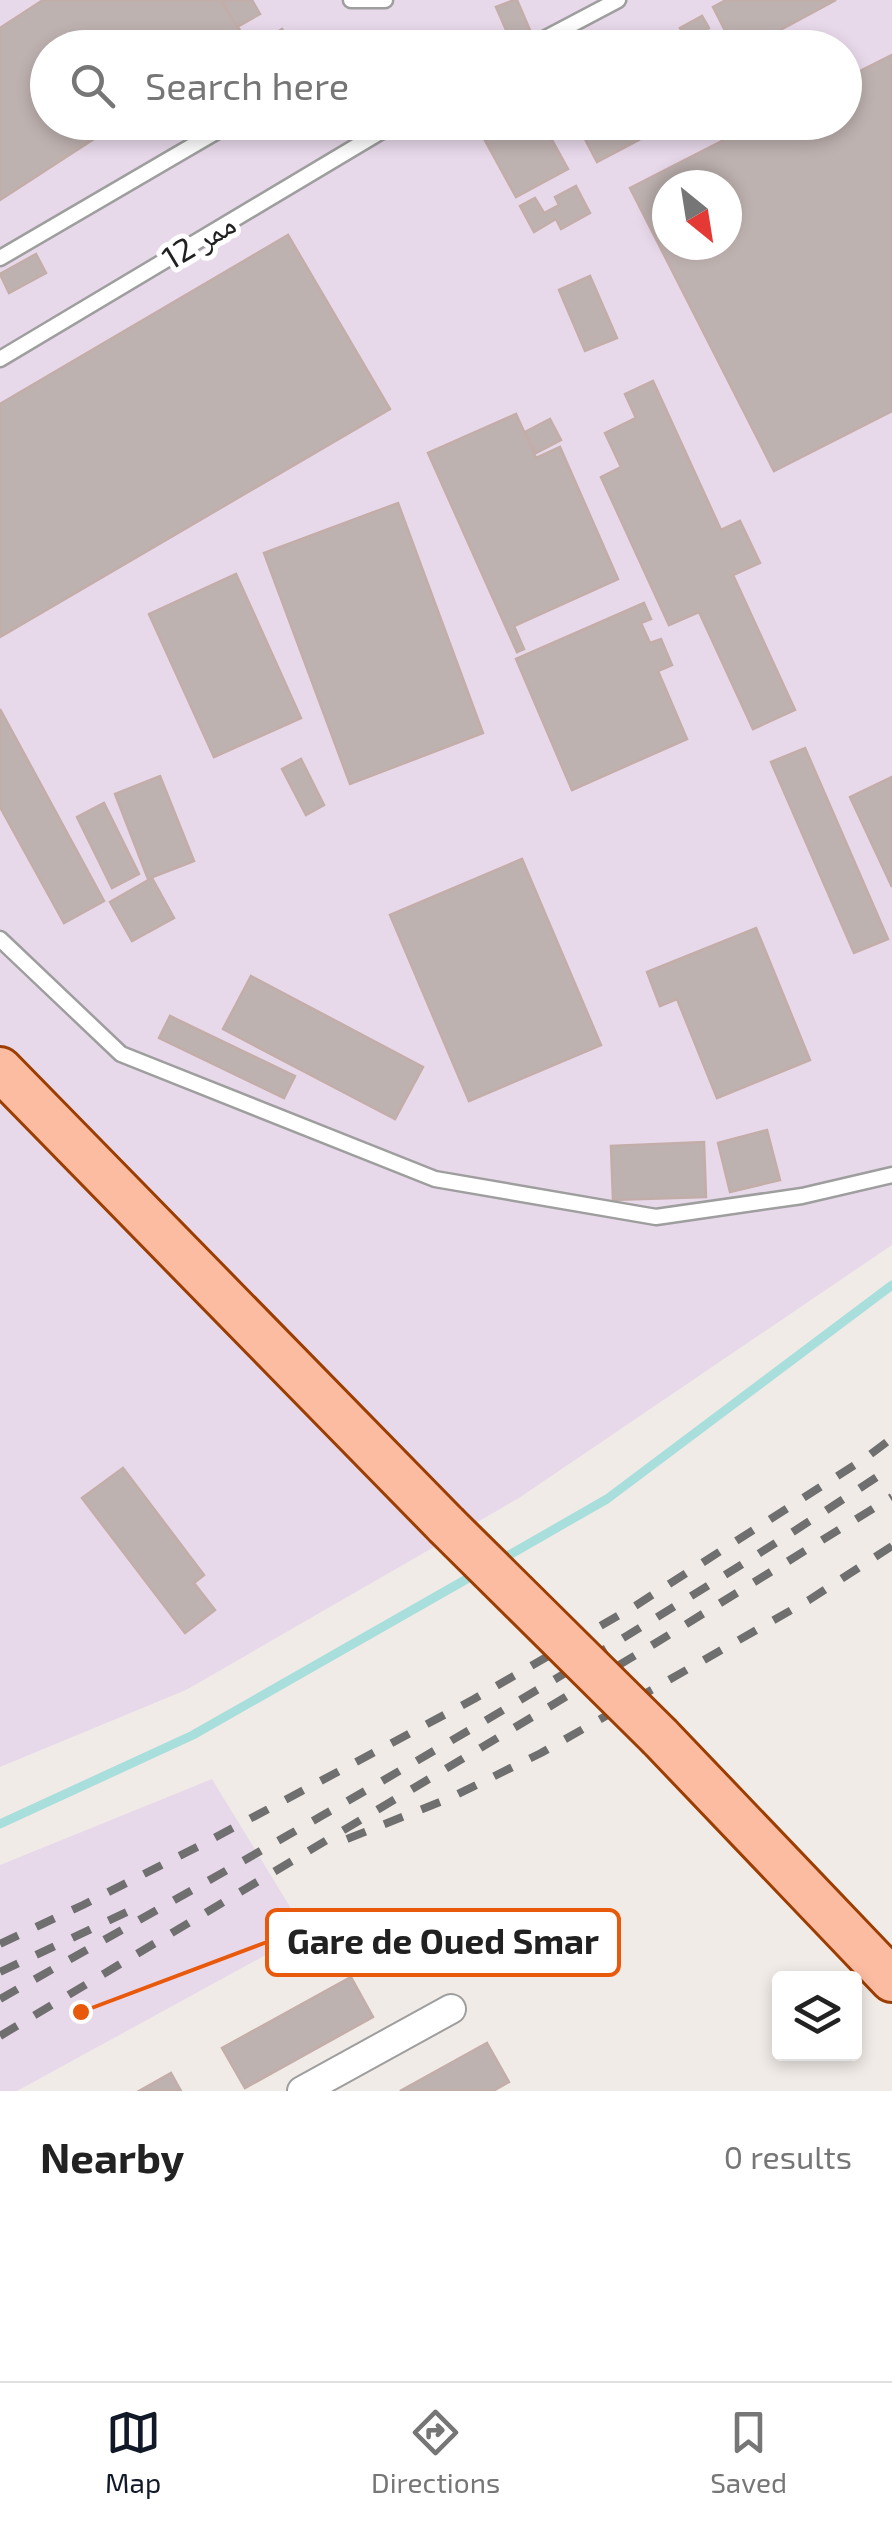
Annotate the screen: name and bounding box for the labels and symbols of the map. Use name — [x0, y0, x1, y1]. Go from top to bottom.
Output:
north arrow — [652, 170, 742, 260]
street label: ممر 12 — [154, 203, 242, 277]
callout: Gare de Oued Smar — [267, 1910, 619, 1975]
text: Gare de Oued Smar — [287, 1919, 599, 1961]

